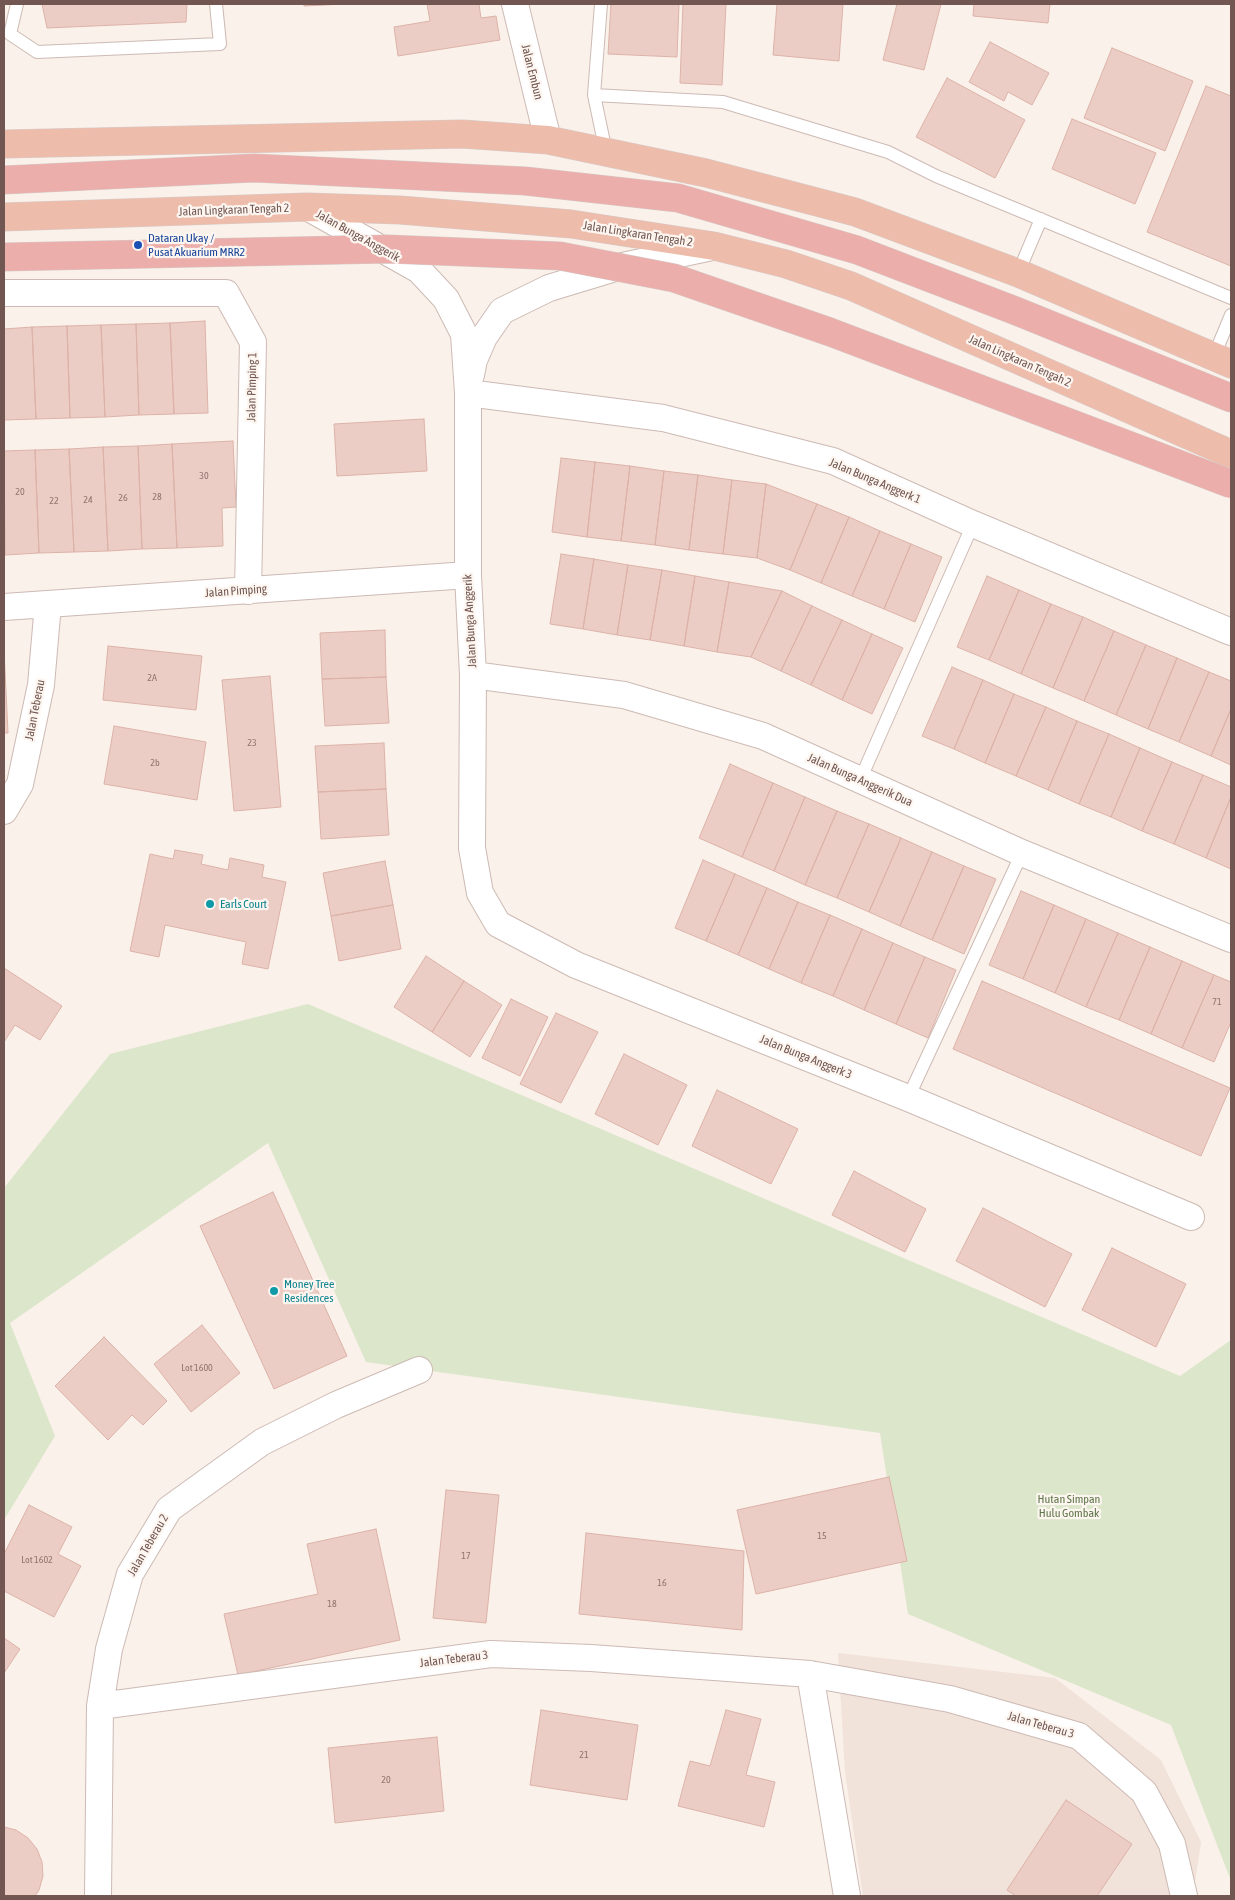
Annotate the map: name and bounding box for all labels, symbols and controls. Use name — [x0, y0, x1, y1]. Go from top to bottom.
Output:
street label: Jalan Embun — [518, 43, 546, 101]
street label: Jalan Lingkaran Tengah 2 — [178, 201, 290, 219]
street label: Jalan Bunga Anggerik — [314, 207, 402, 265]
street label: Jalan Lingkaran Tengah 2 — [582, 218, 694, 250]
place label: Dataran Ukay / Pusat Akuarium MRR2 — [148, 231, 245, 259]
marker: Dataran Ukay / Pusat Akuarium MRR2 — [132, 239, 144, 251]
street label: Jalan Lingkaran Tengah 2 — [967, 332, 1073, 390]
street label: Jalan Pimping 1 — [244, 352, 260, 422]
street label: Jalan Bunga Anggerk 1 — [827, 455, 923, 507]
house number: 30 — [199, 470, 209, 482]
house number: 20 — [15, 486, 25, 498]
house number: 28 — [152, 491, 162, 503]
house number: 26 — [118, 492, 128, 504]
house number: 24 — [83, 494, 93, 506]
house number: 22 — [49, 495, 59, 507]
street label: Jalan Bunga Anggerik — [460, 574, 480, 668]
street label: Jalan Pimping — [205, 582, 267, 600]
house number: 2A — [147, 672, 157, 684]
street label: Jalan Teberau — [22, 678, 48, 742]
house number: 23 — [247, 737, 257, 749]
street label: Jalan Bunga Anggerik Dua — [805, 750, 915, 810]
house number: 2b — [150, 757, 160, 769]
place label: Earls Court — [220, 897, 267, 911]
marker: Earls Court — [204, 898, 216, 910]
house number: 71 — [1212, 996, 1222, 1008]
street label: Jalan Bunga Anggerk 3 — [758, 1032, 854, 1082]
place label: Money Tree Residences — [284, 1277, 334, 1305]
marker: Money Tree Residences — [268, 1285, 280, 1297]
house number: Lot 1600 — [181, 1362, 213, 1374]
park label: Hutan Simpan Hulu Gombak — [1038, 1492, 1100, 1520]
street label: Jalan Teberau 2 — [125, 1512, 171, 1578]
house number: 15 — [817, 1530, 827, 1542]
house number: 17 — [461, 1550, 471, 1562]
house number: Lot 1602 — [21, 1554, 53, 1566]
house number: 16 — [657, 1577, 667, 1589]
house number: 18 — [327, 1598, 337, 1610]
street label: Jalan Teberau 3 — [419, 1648, 489, 1670]
street label: Jalan Teberau 3 — [1006, 1709, 1076, 1741]
house number: 21 — [579, 1749, 589, 1761]
house number: 20 — [381, 1774, 391, 1786]

